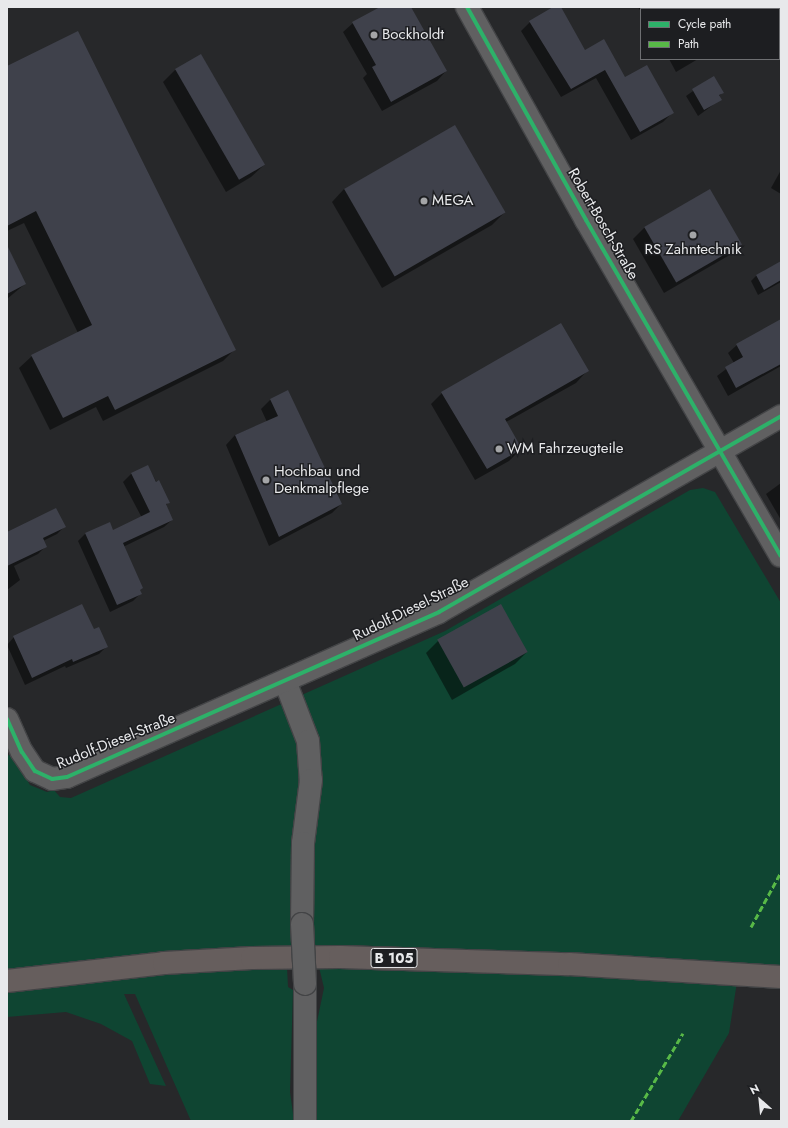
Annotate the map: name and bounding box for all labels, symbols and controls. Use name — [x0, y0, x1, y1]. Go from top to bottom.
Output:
legend — [640, 8, 780, 60]
text: Cycle path — [678, 15, 731, 33]
place label: Bockholdt — [382, 26, 444, 44]
marker: Bockholdt — [369, 30, 379, 40]
text: Path — [678, 35, 699, 53]
street label: Robert-Bosch-Straße — [564, 165, 642, 283]
place label: MEGA — [432, 192, 473, 210]
marker: MEGA — [419, 196, 429, 206]
marker: RS Zahntechnik — [688, 230, 698, 240]
place label: RS Zahntechnik — [644, 241, 742, 259]
place label: WM Fahrzeugteile — [507, 440, 623, 458]
marker: WM Fahrzeugteile — [494, 444, 504, 454]
place label: Hochbau und Denkmalpflege — [274, 462, 369, 497]
marker: Hochbau und Denkmalpflege — [261, 475, 271, 485]
street label: Rudolf-Diesel-Straße — [350, 573, 472, 645]
street label: Rudolf-Diesel-Straße — [54, 709, 178, 773]
road number: B 105 — [370, 946, 418, 970]
north arrow — [740, 1080, 780, 1120]
text: N — [747, 1080, 762, 1098]

